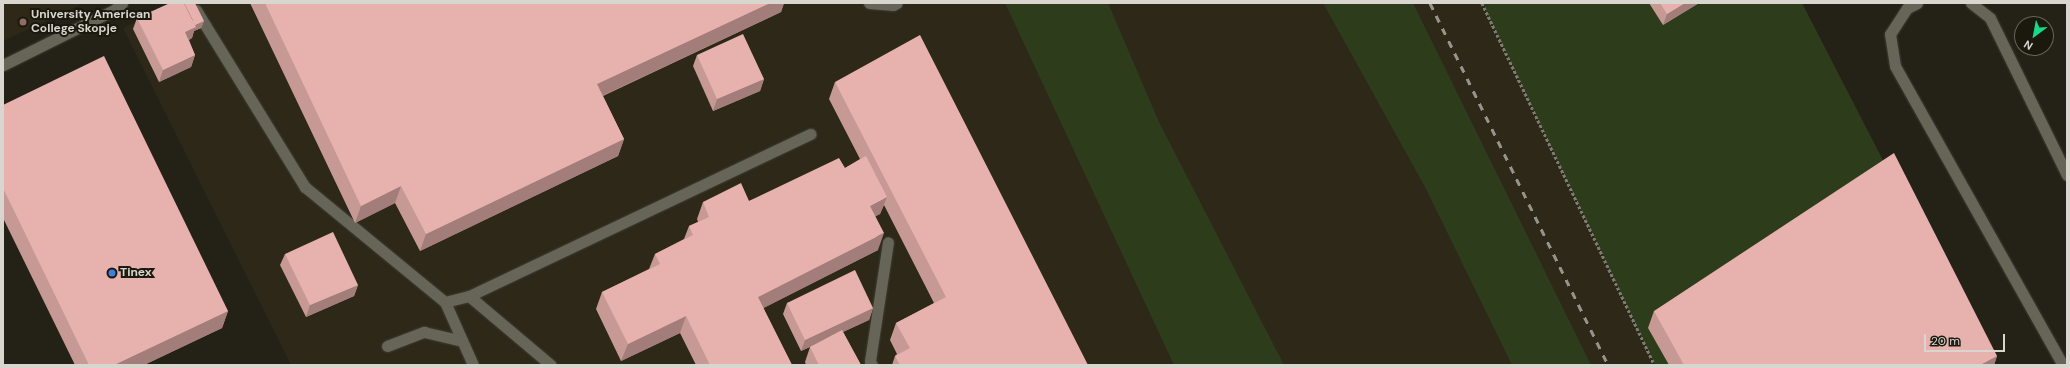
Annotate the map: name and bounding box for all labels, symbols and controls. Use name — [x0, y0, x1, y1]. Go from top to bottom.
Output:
place label: University American College Skopje — [31, 8, 150, 36]
north arrow — [2014, 16, 2054, 56]
marker: University American College Skopje — [18, 17, 28, 27]
text: N — [2021, 37, 2035, 53]
place label: Tinex — [120, 266, 152, 280]
marker: Tinex — [107, 268, 117, 278]
scale bar — [1926, 326, 2007, 352]
text: 20 m — [1931, 333, 1960, 349]

